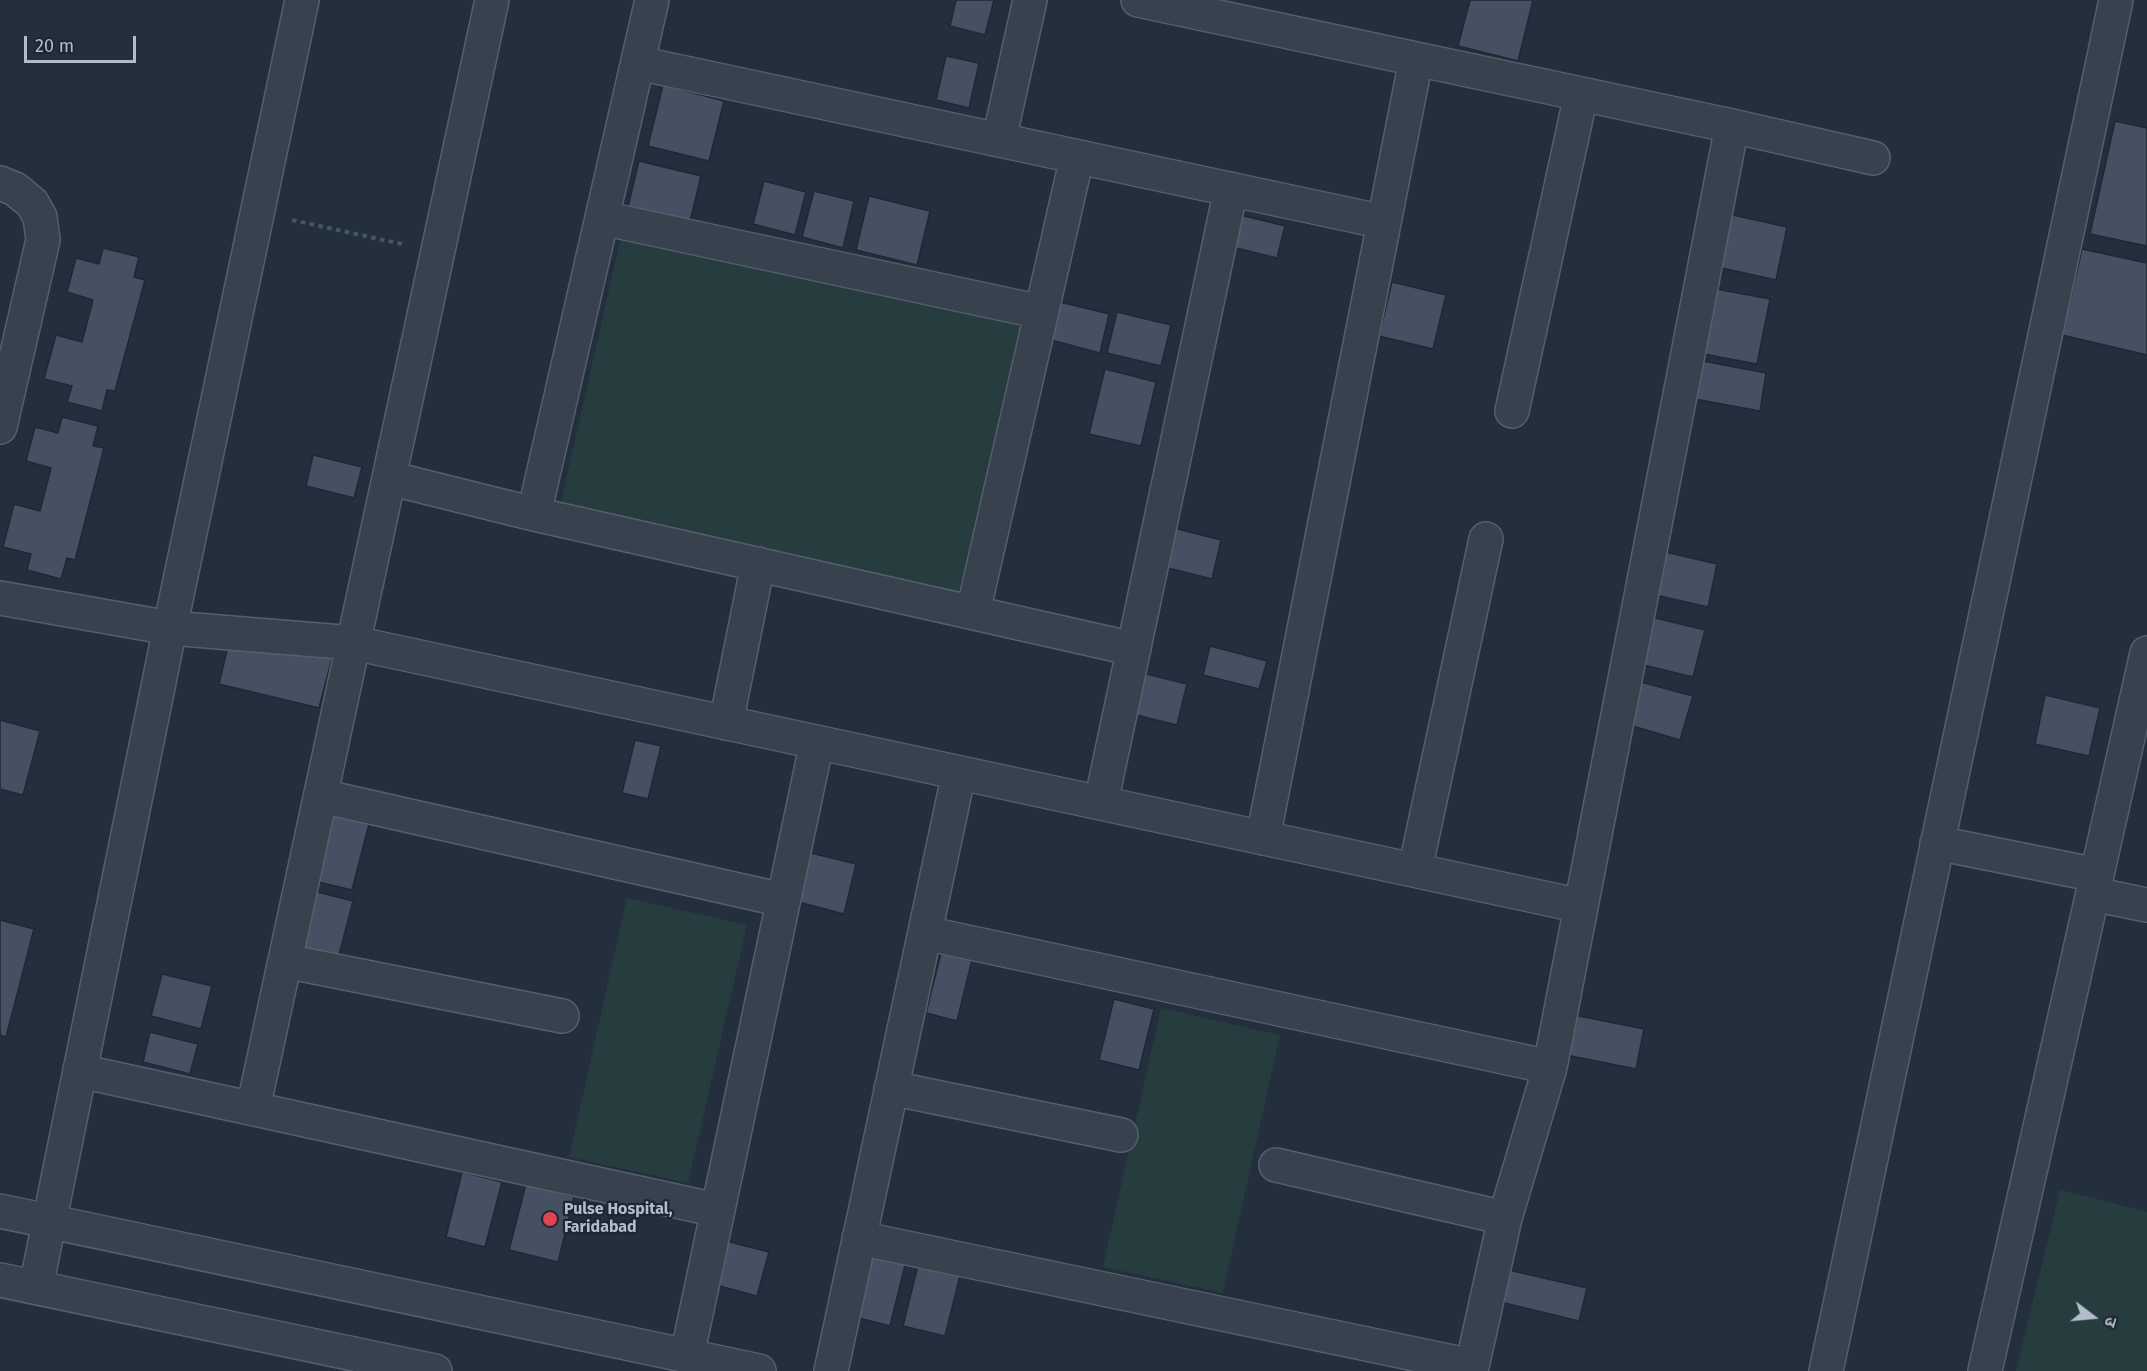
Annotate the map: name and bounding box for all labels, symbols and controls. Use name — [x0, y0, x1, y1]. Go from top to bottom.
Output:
scale bar — [27, 24, 140, 62]
text: 20 m — [35, 35, 74, 57]
place label: Pulse Hospital, Faridabad — [564, 1200, 673, 1238]
marker: Pulse Hospital, Faridabad — [541, 1210, 559, 1228]
north arrow — [2063, 1287, 2123, 1347]
text: उ — [2100, 1315, 2121, 1329]

